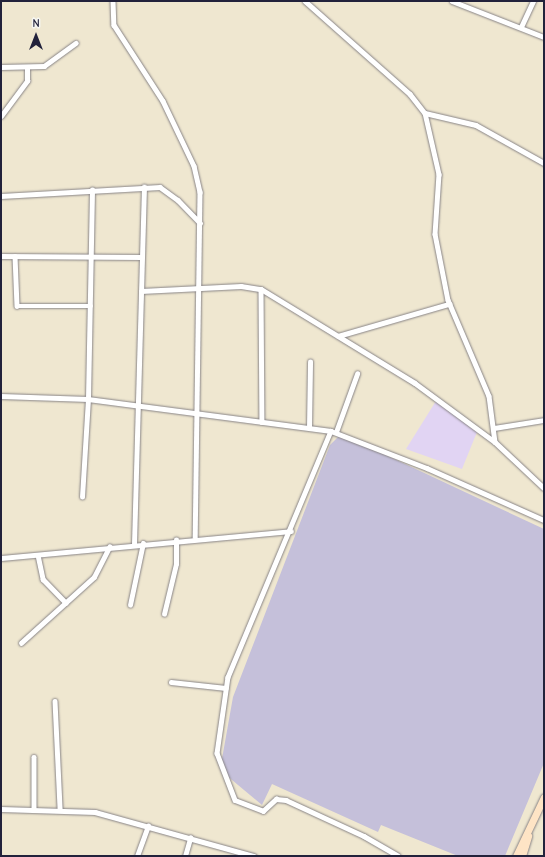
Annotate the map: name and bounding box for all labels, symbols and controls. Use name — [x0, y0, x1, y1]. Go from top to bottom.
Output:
north arrow — [16, 16, 56, 56]
text: N — [32, 17, 40, 30]

